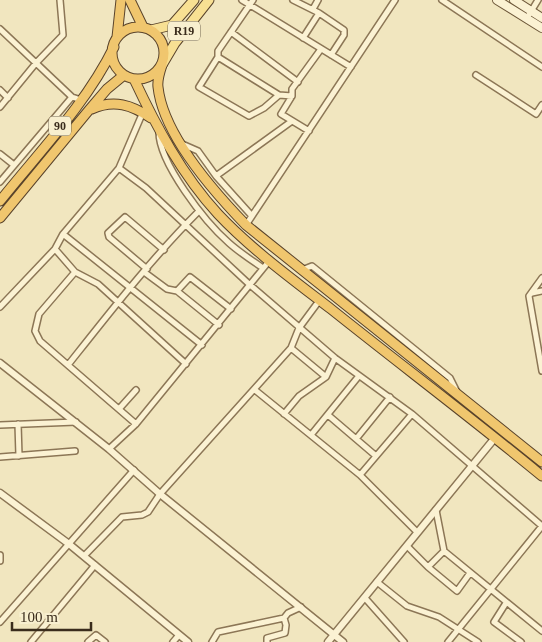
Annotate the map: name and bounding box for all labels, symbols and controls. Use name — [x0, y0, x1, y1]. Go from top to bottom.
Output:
road number: R19 — [168, 22, 200, 40]
road number: 90 — [49, 116, 71, 136]
scale bar — [12, 600, 91, 632]
text: 100 m — [20, 609, 58, 625]

